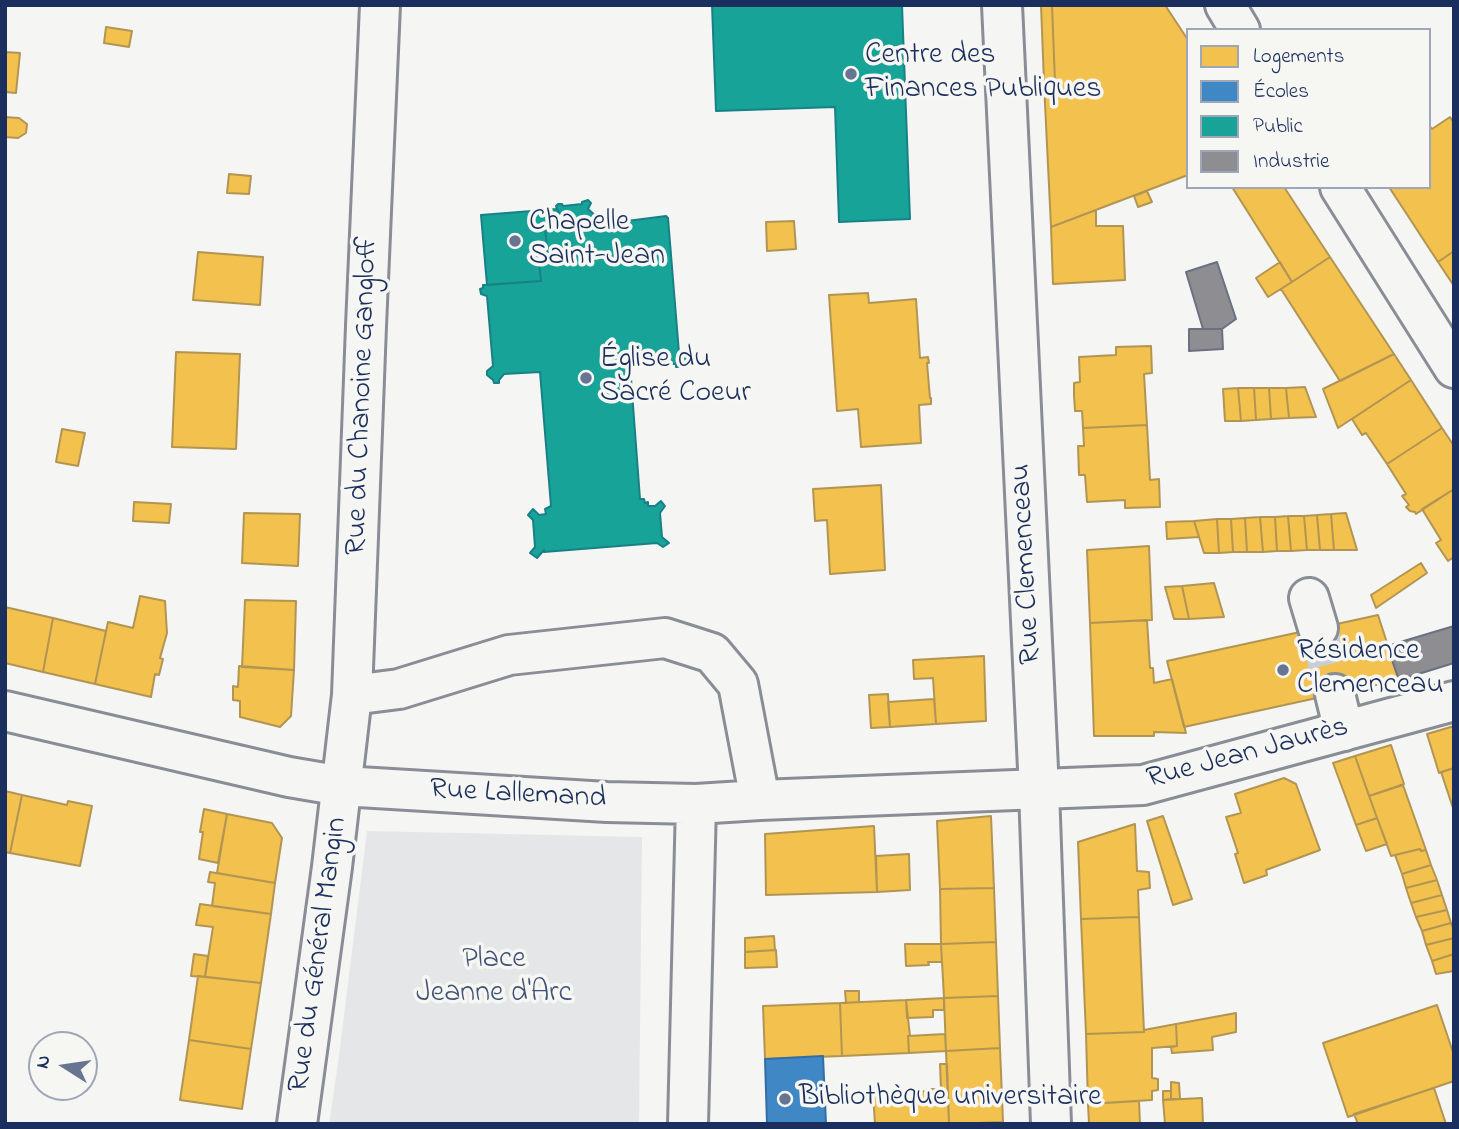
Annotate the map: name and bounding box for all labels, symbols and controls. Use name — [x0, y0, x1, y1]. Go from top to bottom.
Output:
legend — [1186, 28, 1431, 189]
place label: Centre des Finances Publiques — [865, 39, 1101, 110]
text: Logements — [1253, 42, 1344, 72]
marker: Centre des Finances Publiques — [843, 66, 859, 82]
text: Écoles — [1253, 77, 1309, 107]
text: Public — [1253, 112, 1303, 142]
text: Industrie — [1253, 147, 1329, 177]
place label: Chapelle Saint-Jean — [529, 206, 665, 276]
marker: Chapelle Saint-Jean — [507, 233, 523, 249]
street label: Rue du Chanoine Gangloff — [340, 236, 388, 556]
place label: Église du Sacré Coeur — [600, 343, 751, 414]
marker: Église du Sacré Coeur — [578, 370, 594, 386]
street label: Rue Clemenceau — [1005, 463, 1051, 665]
place label: Résidence Clemenceau — [1297, 635, 1443, 706]
marker: Résidence Clemenceau — [1275, 662, 1291, 678]
street label: Rue Jean Jaurès — [1143, 711, 1353, 799]
street label: Rue Lallemand — [429, 773, 607, 819]
street label: Rue du Général Mangin — [283, 815, 357, 1095]
park label: Place Jeanne d'Arc — [416, 943, 572, 1014]
north arrow — [28, 1031, 98, 1101]
text: N — [29, 1053, 58, 1071]
place label: Bibliothèque universitaire — [799, 1081, 1101, 1117]
marker: Bibliothèque universitaire — [777, 1091, 793, 1107]

